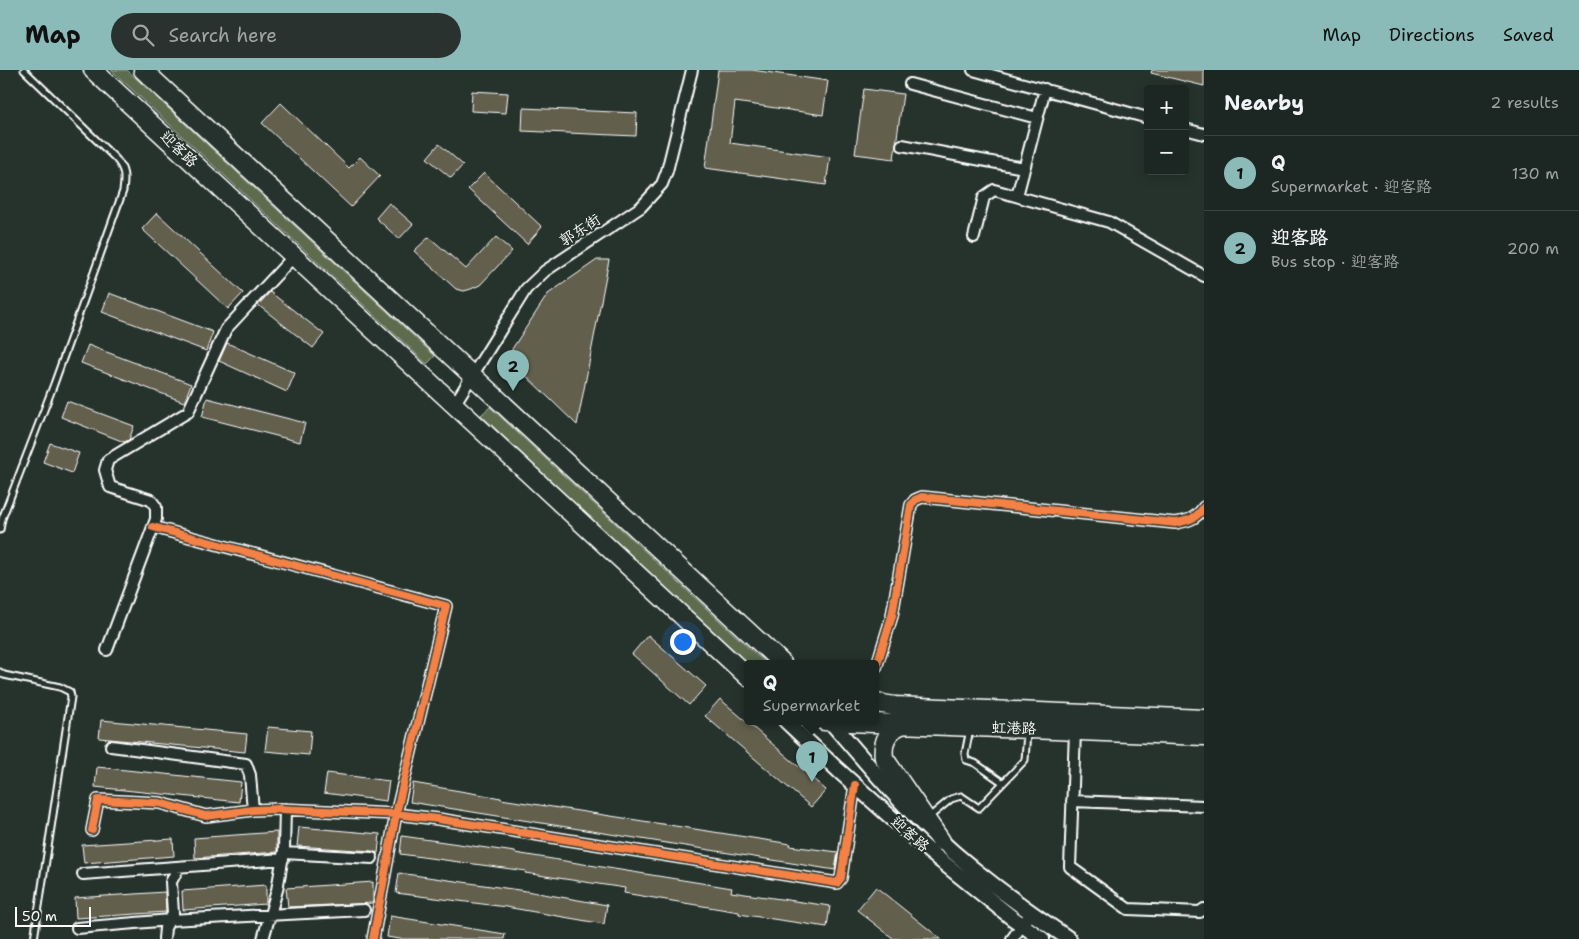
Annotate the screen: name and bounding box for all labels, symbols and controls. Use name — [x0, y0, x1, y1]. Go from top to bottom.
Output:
search box — [111, 13, 461, 58]
text: Map — [25, 19, 81, 51]
icon: search — [129, 21, 157, 49]
text: Search here — [169, 23, 277, 48]
text: Map — [1323, 23, 1361, 47]
text: Directions — [1389, 23, 1475, 47]
text: Saved — [1503, 23, 1554, 47]
map controls — [1144, 85, 1189, 175]
button: + — [1144, 85, 1189, 130]
text: Nearby — [1224, 89, 1304, 117]
text: 2 results — [1490, 92, 1559, 113]
street label: 迎客路 — [156, 126, 202, 172]
button: − — [1144, 130, 1189, 175]
text: Q — [1271, 150, 1286, 175]
text: 1 — [1236, 163, 1244, 184]
text: 130 m — [1512, 163, 1559, 184]
text: Supermarket · 迎客路 — [1271, 176, 1432, 197]
street label: 郭东街 — [556, 209, 604, 251]
text: 迎客路 — [1271, 225, 1328, 250]
text: 2 — [1234, 238, 1246, 259]
text: 200 m — [1507, 238, 1559, 259]
text: Bus stop · 迎客路 — [1271, 251, 1399, 272]
pin: 2 — [497, 350, 529, 391]
your location — [670, 629, 696, 655]
popup — [744, 660, 879, 725]
text: Q — [763, 670, 777, 695]
text: Supermarket — [763, 695, 860, 716]
street label: 虹港路 — [991, 717, 1037, 739]
pin: 1 — [796, 741, 828, 782]
street label: 迎客路 — [886, 812, 934, 856]
scale bar — [15, 904, 91, 927]
text: 50 m — [22, 907, 57, 925]

